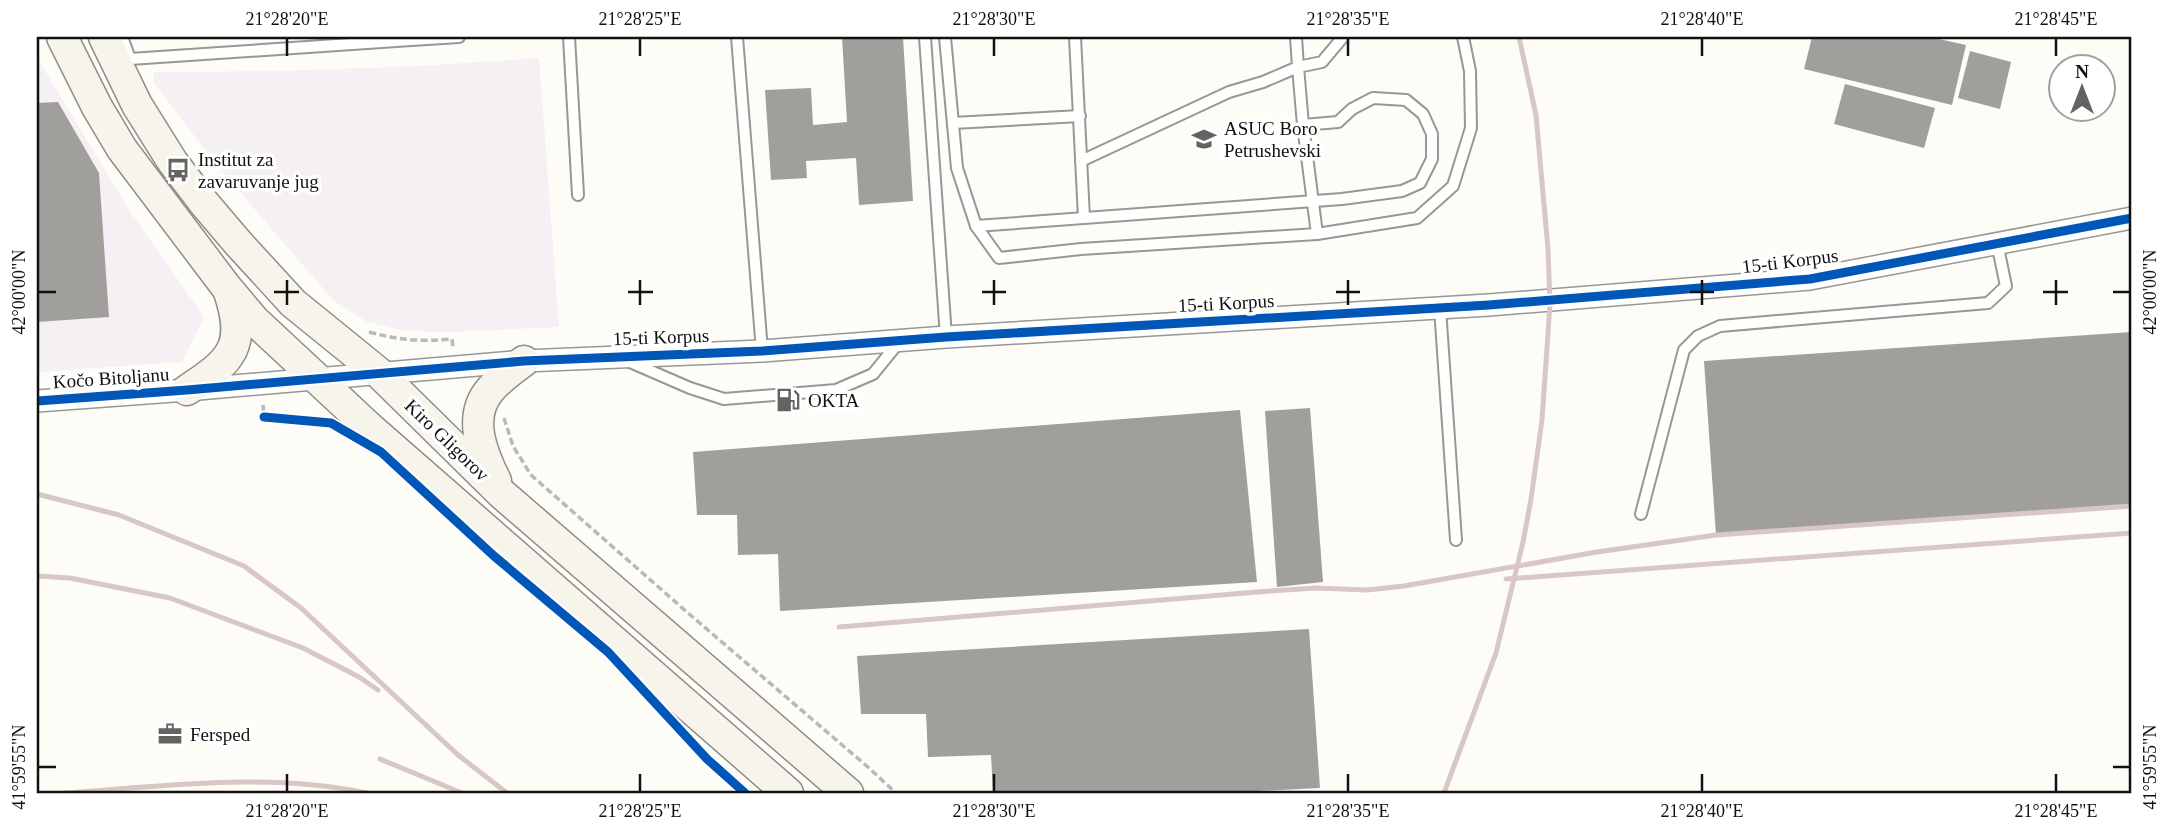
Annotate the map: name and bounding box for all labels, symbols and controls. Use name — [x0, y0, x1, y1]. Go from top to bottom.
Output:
text: 21°28'20"E — [246, 9, 328, 29]
text: 21°28'25"E — [599, 9, 681, 29]
text: 21°28'30"E — [953, 9, 1035, 29]
text: 21°28'35"E — [1307, 9, 1389, 29]
text: 21°28'40"E — [1661, 9, 1743, 29]
text: 21°28'45"E — [2015, 9, 2097, 29]
north arrow — [2046, 52, 2116, 122]
text: N — [2075, 61, 2089, 82]
place label: ASUC Boro Petrushevski — [1224, 118, 1321, 161]
school or university icon: ASUC Boro Petrushevski — [1190, 125, 1218, 153]
place label: Institut za zavaruvanje jug — [198, 149, 319, 192]
bus stop icon: Institut za zavaruvanje jug — [164, 156, 192, 184]
street label: 15-ti Korpus — [1741, 245, 1839, 277]
text: 42°00'00"N — [9, 250, 29, 334]
text: 42°00'00"N — [2140, 250, 2160, 334]
street label: 15-ti Korpus — [1177, 290, 1275, 316]
street label: 15-ti Korpus — [612, 325, 710, 349]
street label: Kočo Bitoljanu — [52, 363, 170, 393]
fuel station icon: OKTA — [774, 386, 802, 414]
place label: OKTA — [808, 390, 860, 411]
street label: Kiro Gligorov — [401, 395, 494, 485]
office icon: Fersped — [156, 720, 184, 748]
place label: Fersped — [190, 724, 251, 745]
text: 41°59'55"N — [9, 725, 29, 809]
text: 41°59'55"N — [2140, 725, 2160, 809]
text: 21°28'20"E — [246, 801, 328, 821]
text: 21°28'25"E — [599, 801, 681, 821]
text: 21°28'30"E — [953, 801, 1035, 821]
text: 21°28'35"E — [1307, 801, 1389, 821]
text: 21°28'40"E — [1661, 801, 1743, 821]
text: 21°28'45"E — [2015, 801, 2097, 821]

